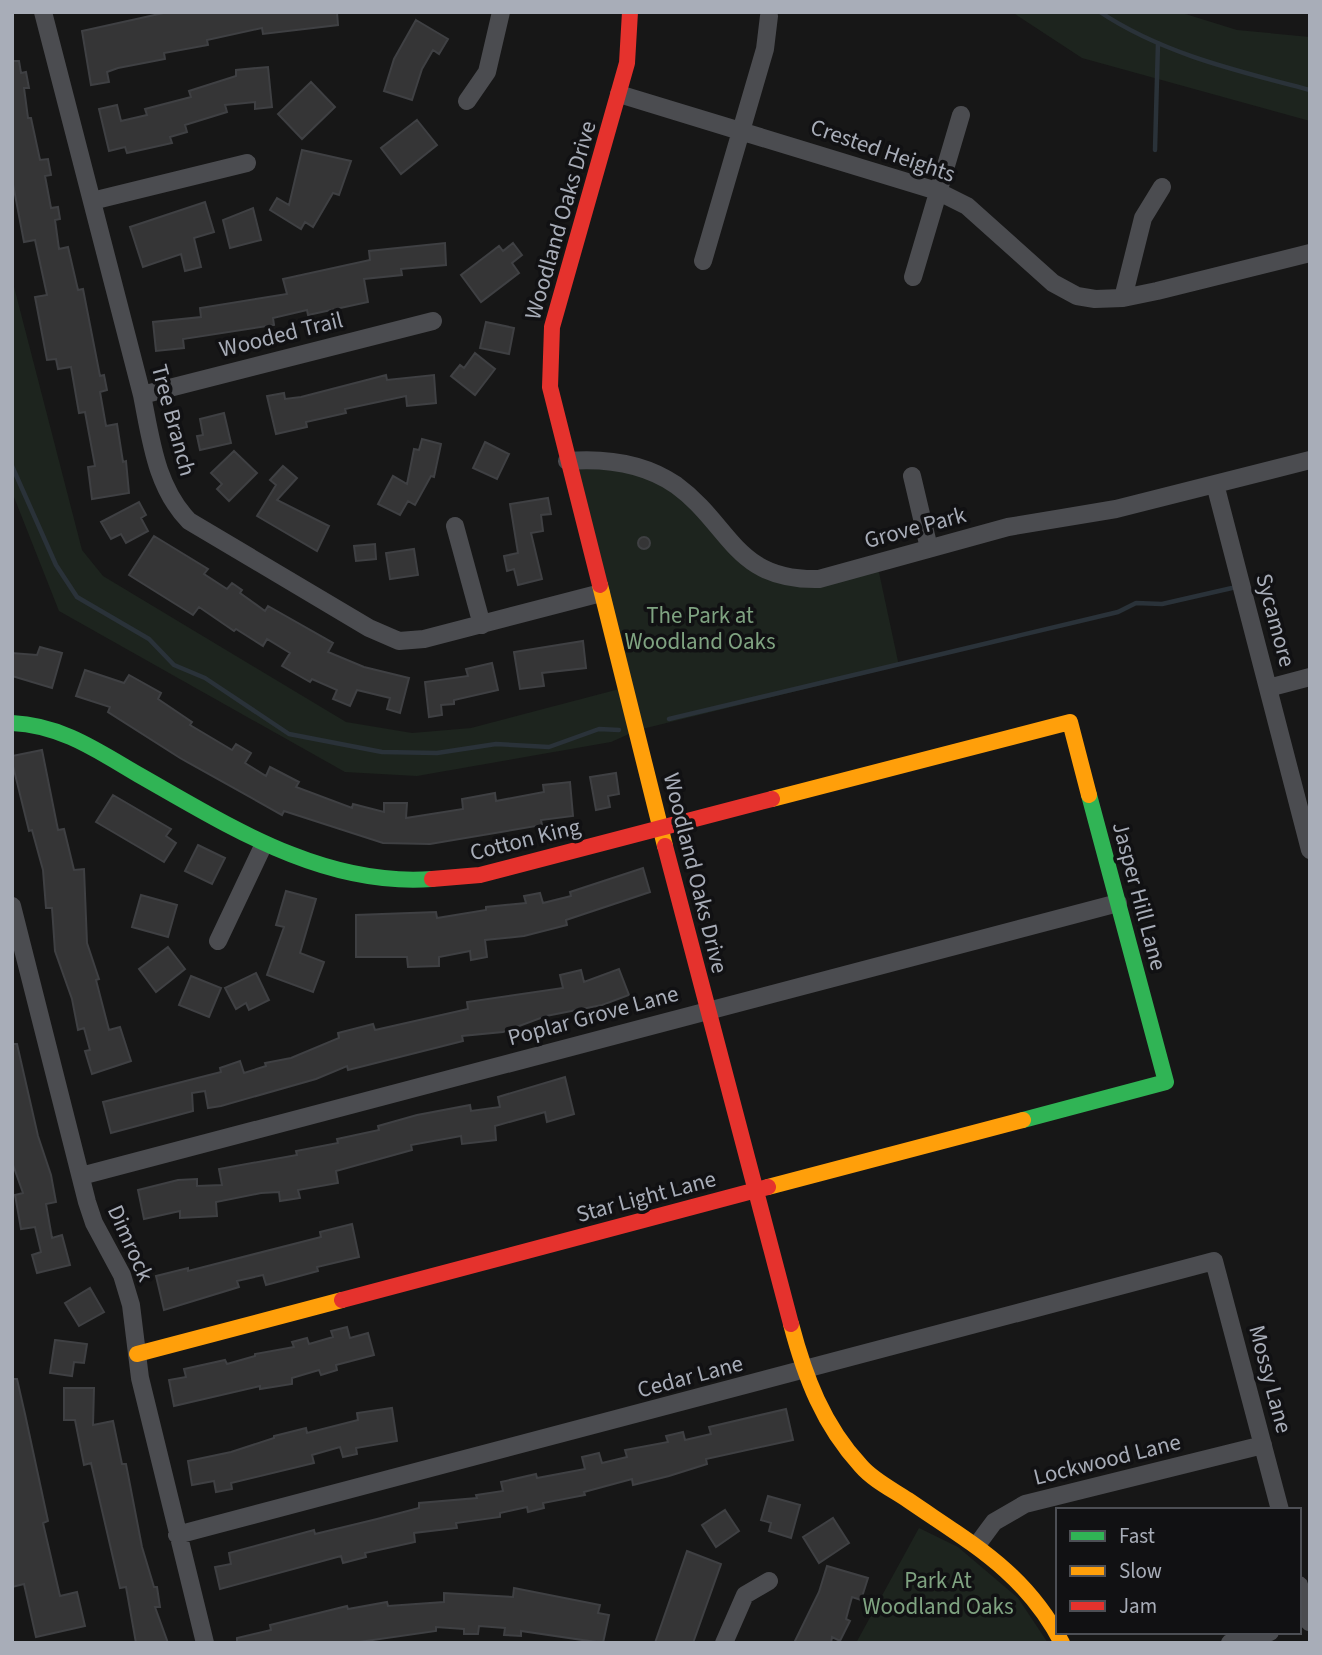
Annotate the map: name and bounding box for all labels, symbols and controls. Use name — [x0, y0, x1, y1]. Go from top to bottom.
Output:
street label: Crested Heights — [806, 110, 960, 191]
street label: Woodland Oaks Drive — [516, 117, 605, 323]
street label: Wooded Trail — [216, 303, 346, 366]
street label: Tree Branch — [143, 361, 204, 480]
street label: Grove Park — [861, 498, 970, 557]
street label: Sycamore — [1247, 570, 1304, 671]
park label: The Park at Woodland Oaks — [624, 599, 776, 658]
street label: Woodland Oaks Drive — [655, 769, 736, 977]
street label: Cotton King — [466, 810, 584, 869]
street label: Jasper Hill Lane — [1104, 818, 1175, 974]
street label: Poplar Grove Lane — [504, 977, 682, 1054]
street label: Star Light Lane — [573, 1162, 720, 1231]
street label: Dimrock — [99, 1200, 162, 1287]
street label: Mossy Lane — [1240, 1321, 1301, 1437]
street label: Cedar Lane — [634, 1347, 747, 1406]
street label: Lockwood Lane — [1030, 1425, 1184, 1494]
legend — [1056, 1508, 1301, 1634]
text: Fast — [1119, 1521, 1155, 1551]
text: Slow — [1119, 1556, 1162, 1586]
park label: Park At Woodland Oaks — [862, 1564, 1014, 1623]
text: Jam — [1119, 1591, 1157, 1621]

